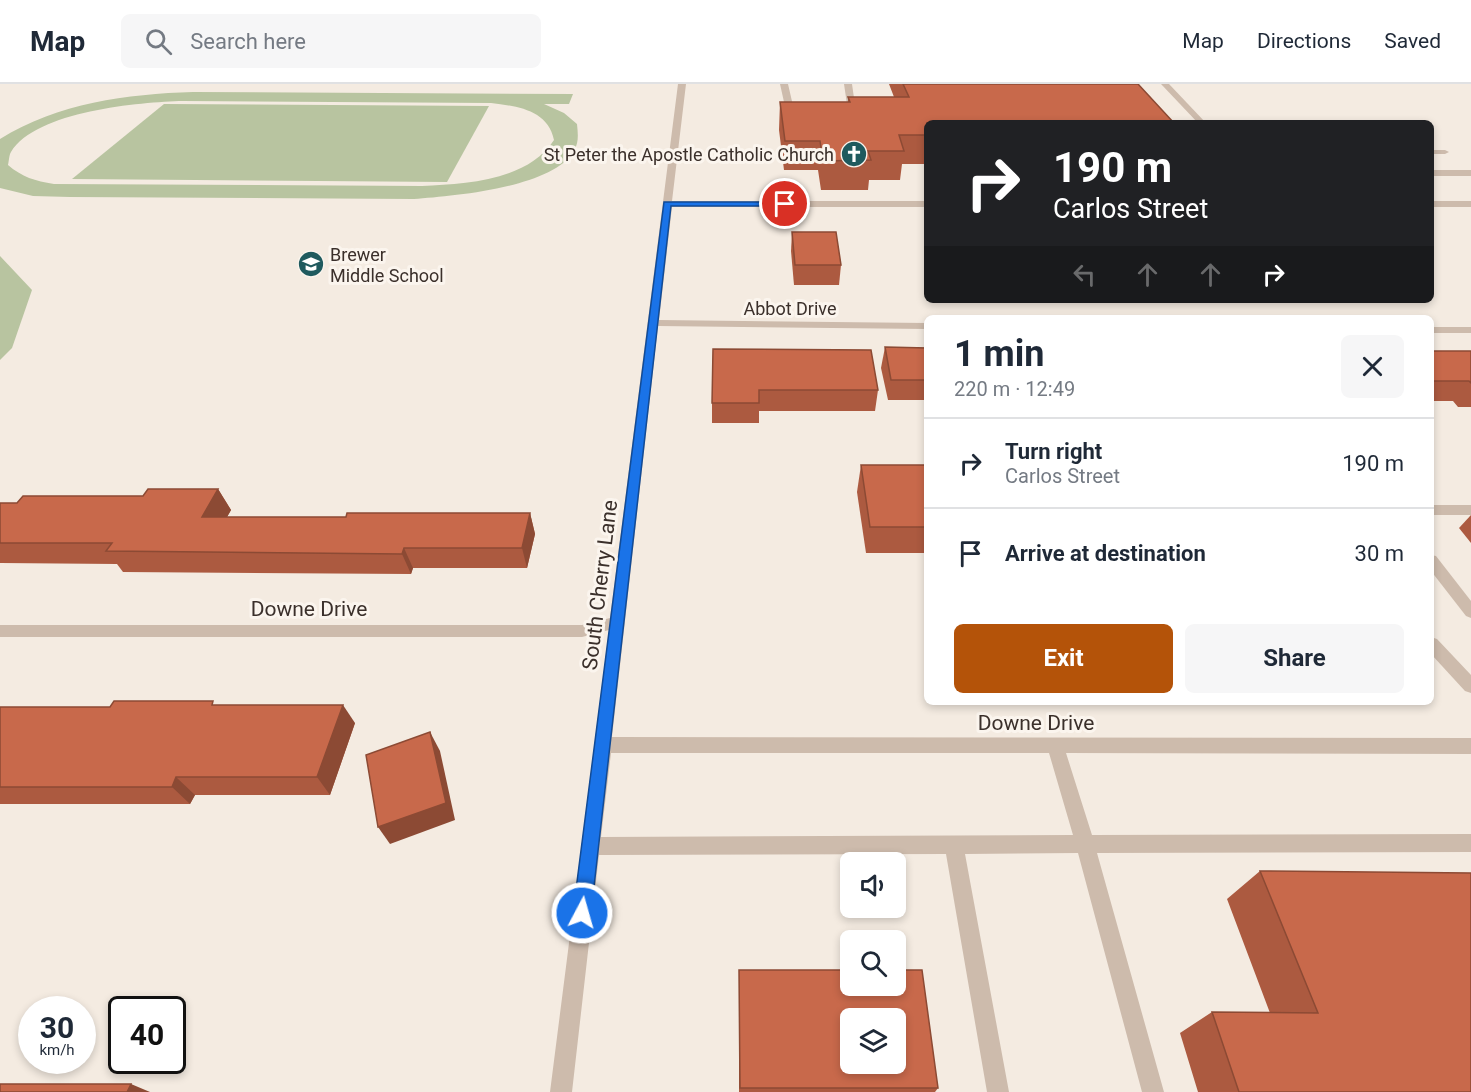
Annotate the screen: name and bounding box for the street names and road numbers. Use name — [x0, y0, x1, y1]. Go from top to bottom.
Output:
street label: Abbot Drive — [743, 298, 837, 319]
street label: South Cherry Lane — [578, 499, 622, 671]
street label: Downe Drive — [251, 597, 367, 621]
street label: Downe Drive — [978, 711, 1094, 735]

